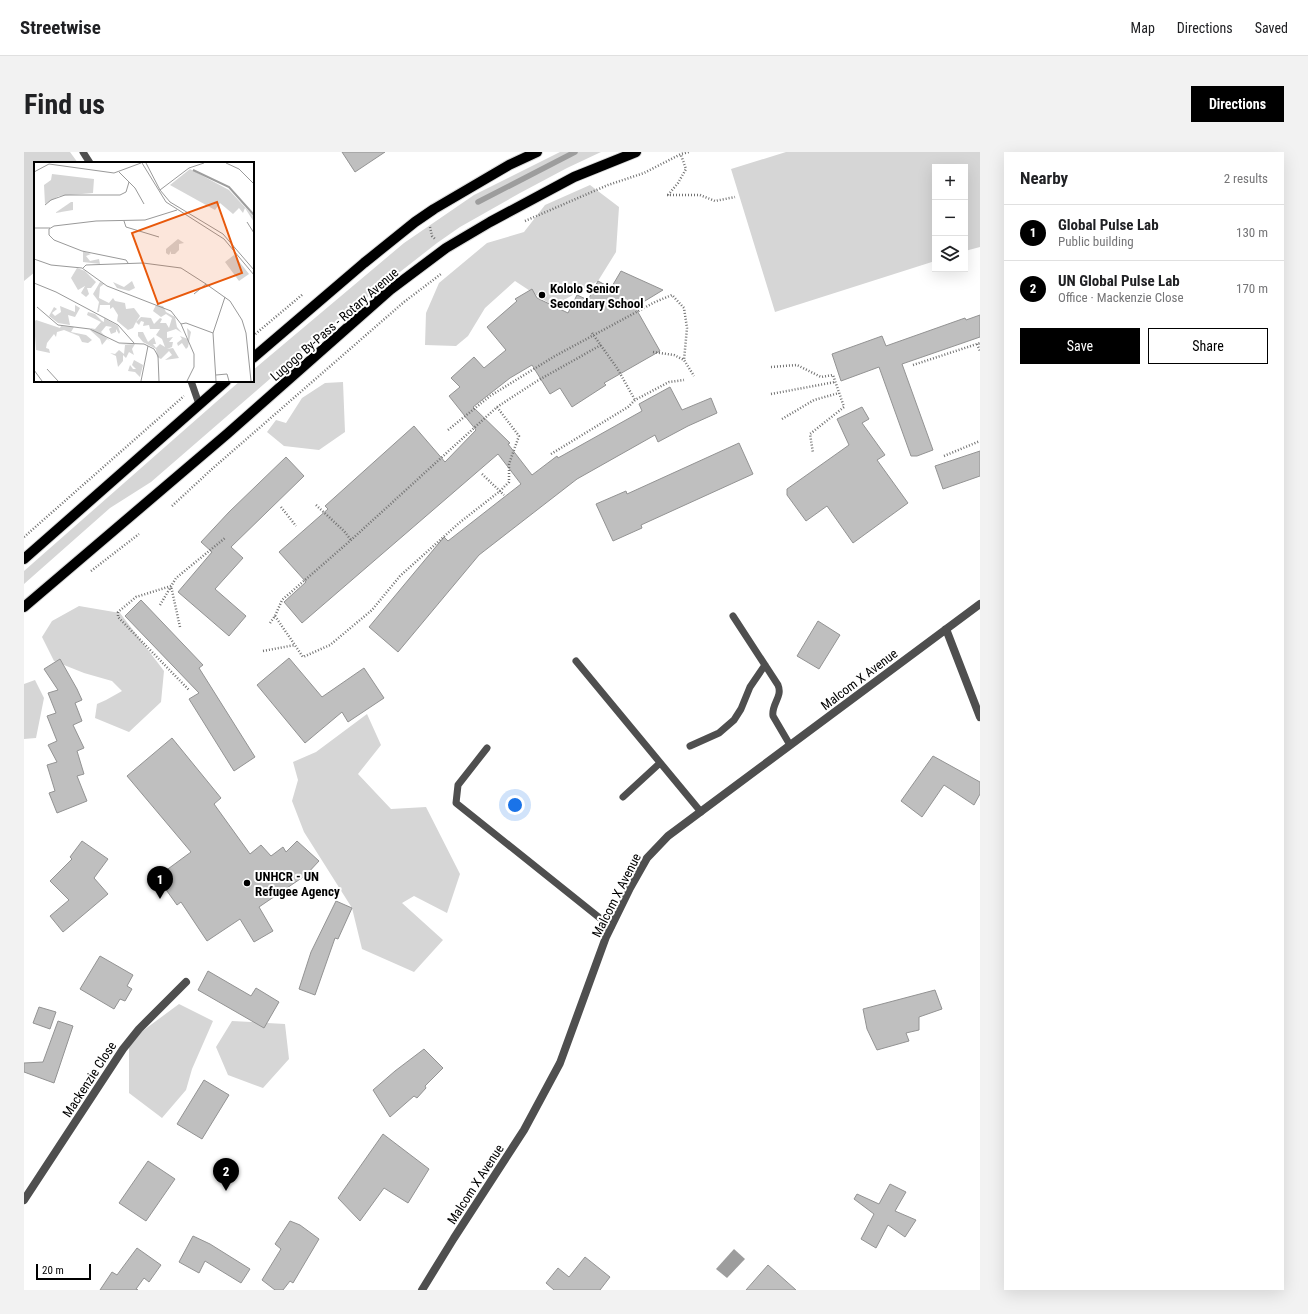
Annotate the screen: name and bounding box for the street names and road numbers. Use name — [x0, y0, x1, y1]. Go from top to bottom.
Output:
street label: Lugogo By-Pass - Rotary Avenue — [267, 265, 401, 384]
street label: Malcom X Avenue — [818, 646, 901, 713]
street label: Malcom X Avenue — [589, 851, 644, 940]
street label: Mackenzie Close — [59, 1039, 119, 1120]
street label: Malcom X Avenue — [444, 1142, 507, 1227]

